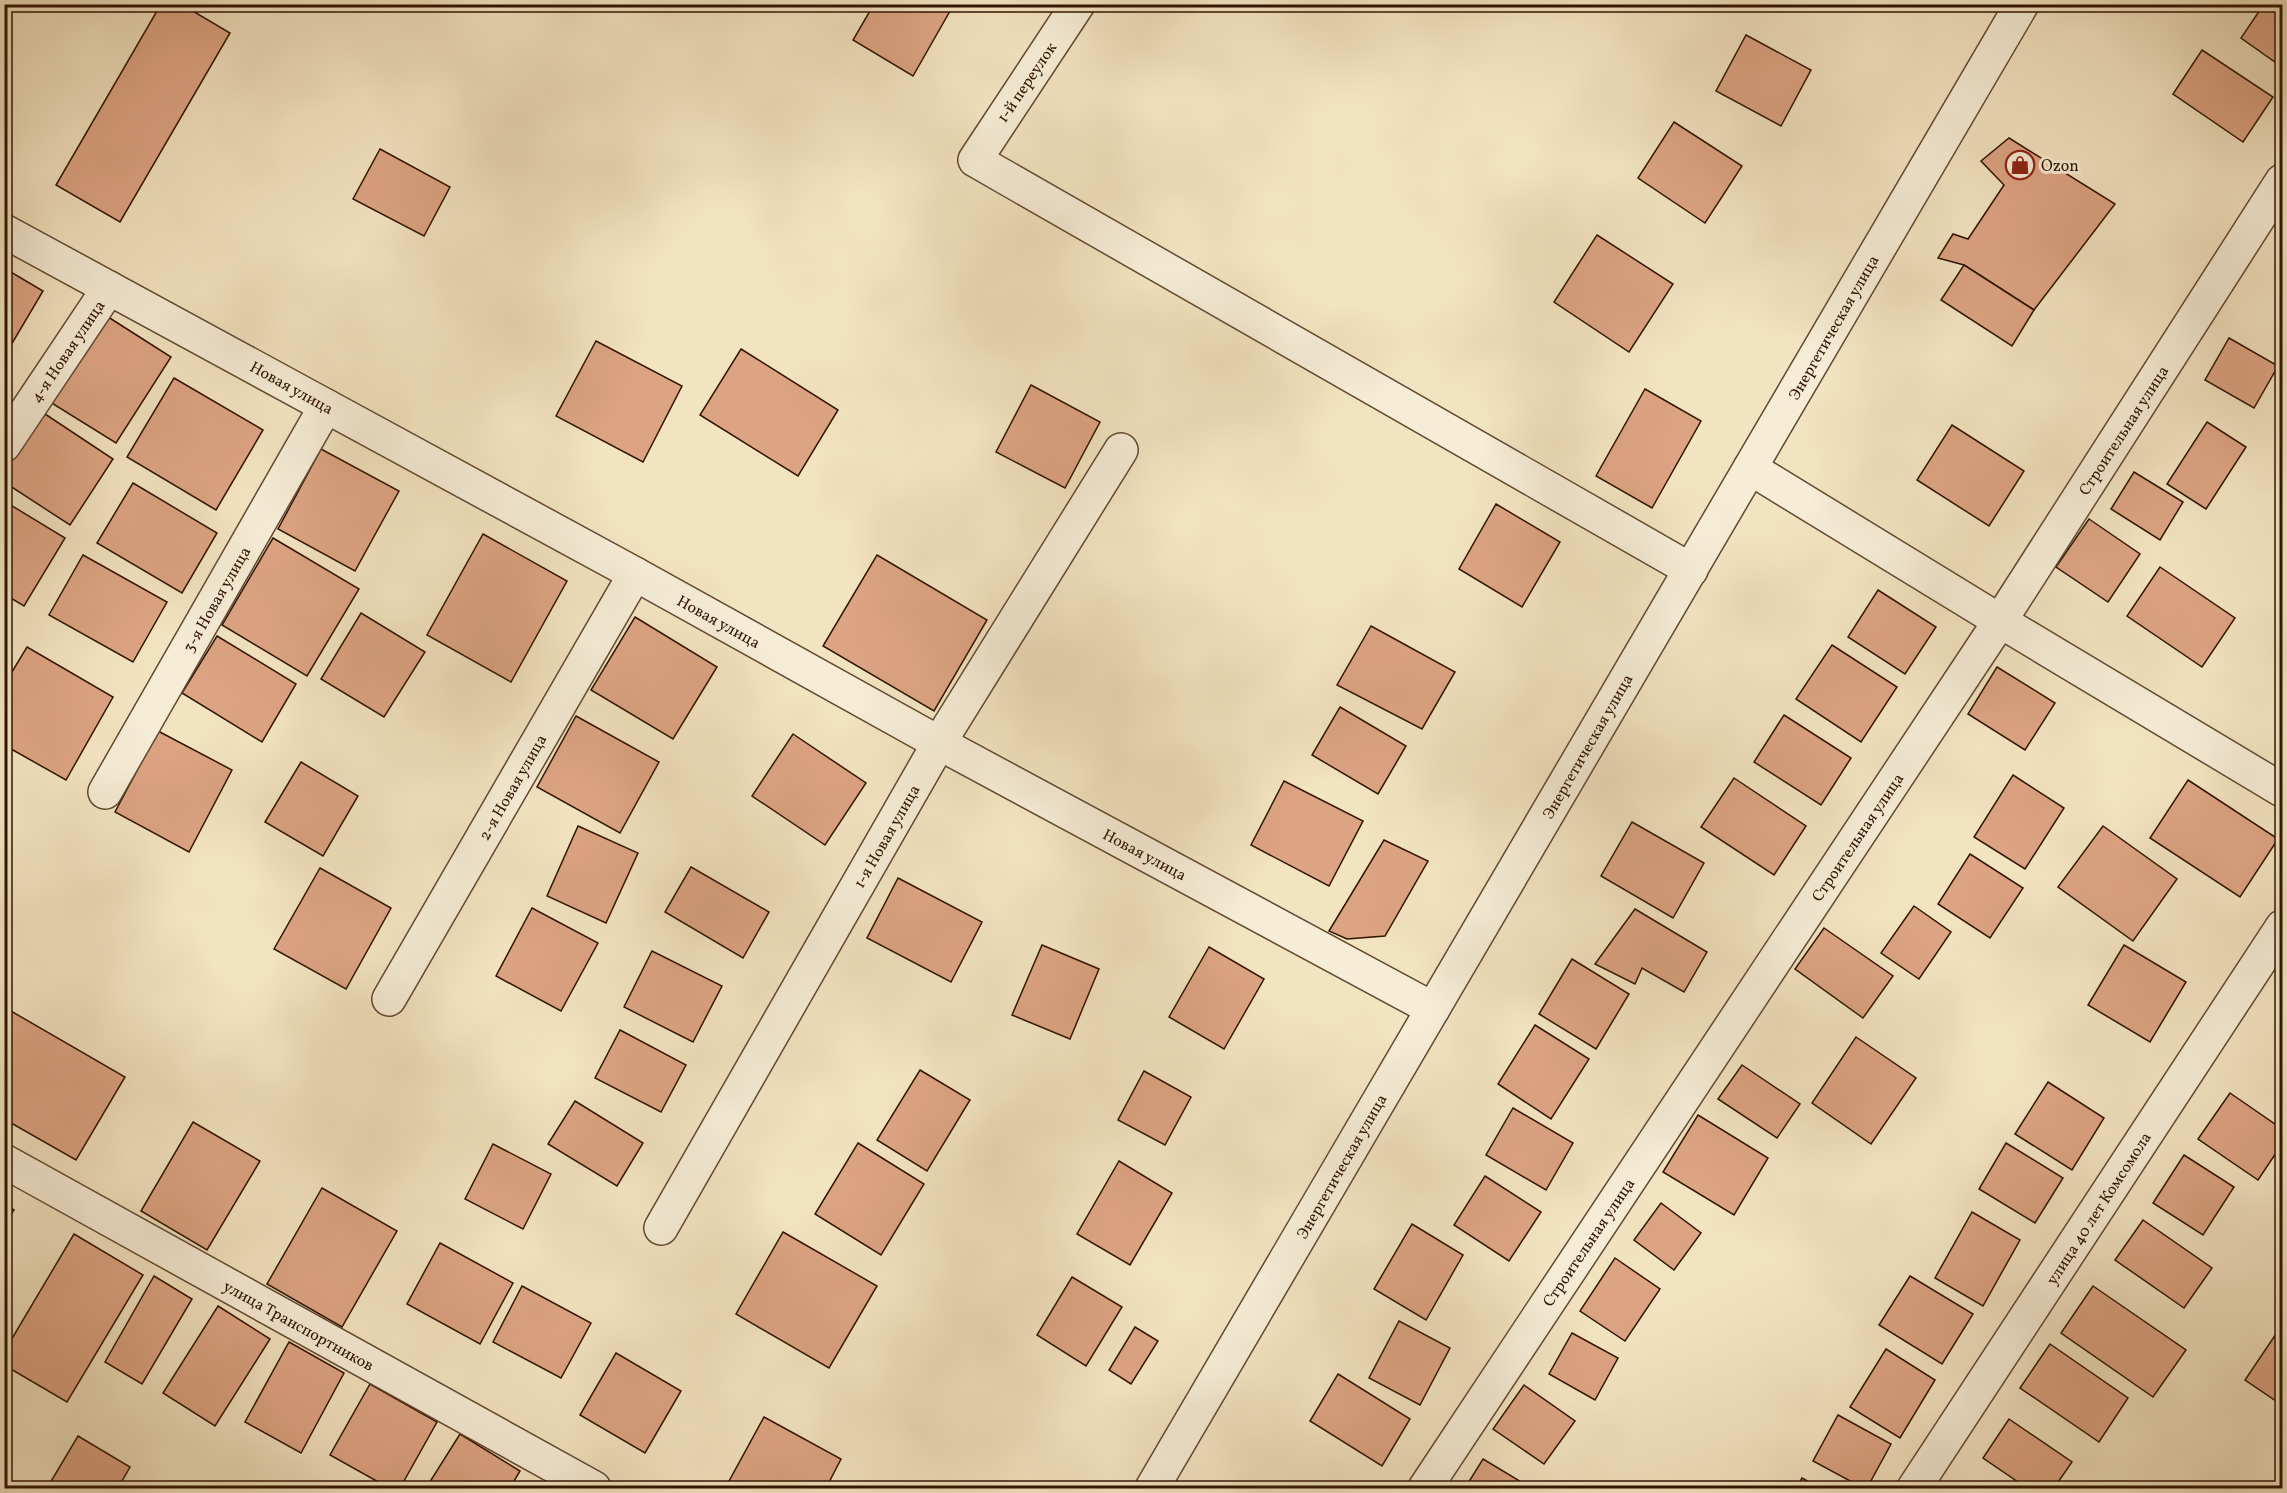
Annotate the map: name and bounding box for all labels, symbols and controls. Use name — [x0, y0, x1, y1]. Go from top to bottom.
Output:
street label: 1-й переулок — [993, 38, 1063, 128]
shop icon: Ozon — [2004, 149, 2036, 181]
place label: Ozon — [2041, 156, 2079, 178]
street label: Энергетическая улица — [1784, 252, 1885, 404]
street label: 4-я Новая улица — [26, 296, 111, 408]
street label: Новая улица — [245, 357, 337, 421]
street label: Строительная улица — [2074, 362, 2175, 500]
street label: 3-я Новая улица — [179, 543, 257, 657]
street label: Новая улица — [672, 591, 764, 655]
street label: Энергетическая улица — [1538, 671, 1639, 823]
street label: 2-я Новая улица — [474, 731, 553, 845]
street label: Строительная улица — [1807, 769, 1910, 907]
street label: 1-я Новая улица — [849, 781, 926, 893]
street label: Новая улица — [1098, 824, 1190, 887]
street label: Энергетическая улица — [1292, 1091, 1393, 1243]
street label: улица 40 лет Комсомола — [2042, 1128, 2157, 1290]
street label: Строительная улица — [1538, 1174, 1641, 1312]
street label: улица Транспортников — [219, 1276, 377, 1377]

